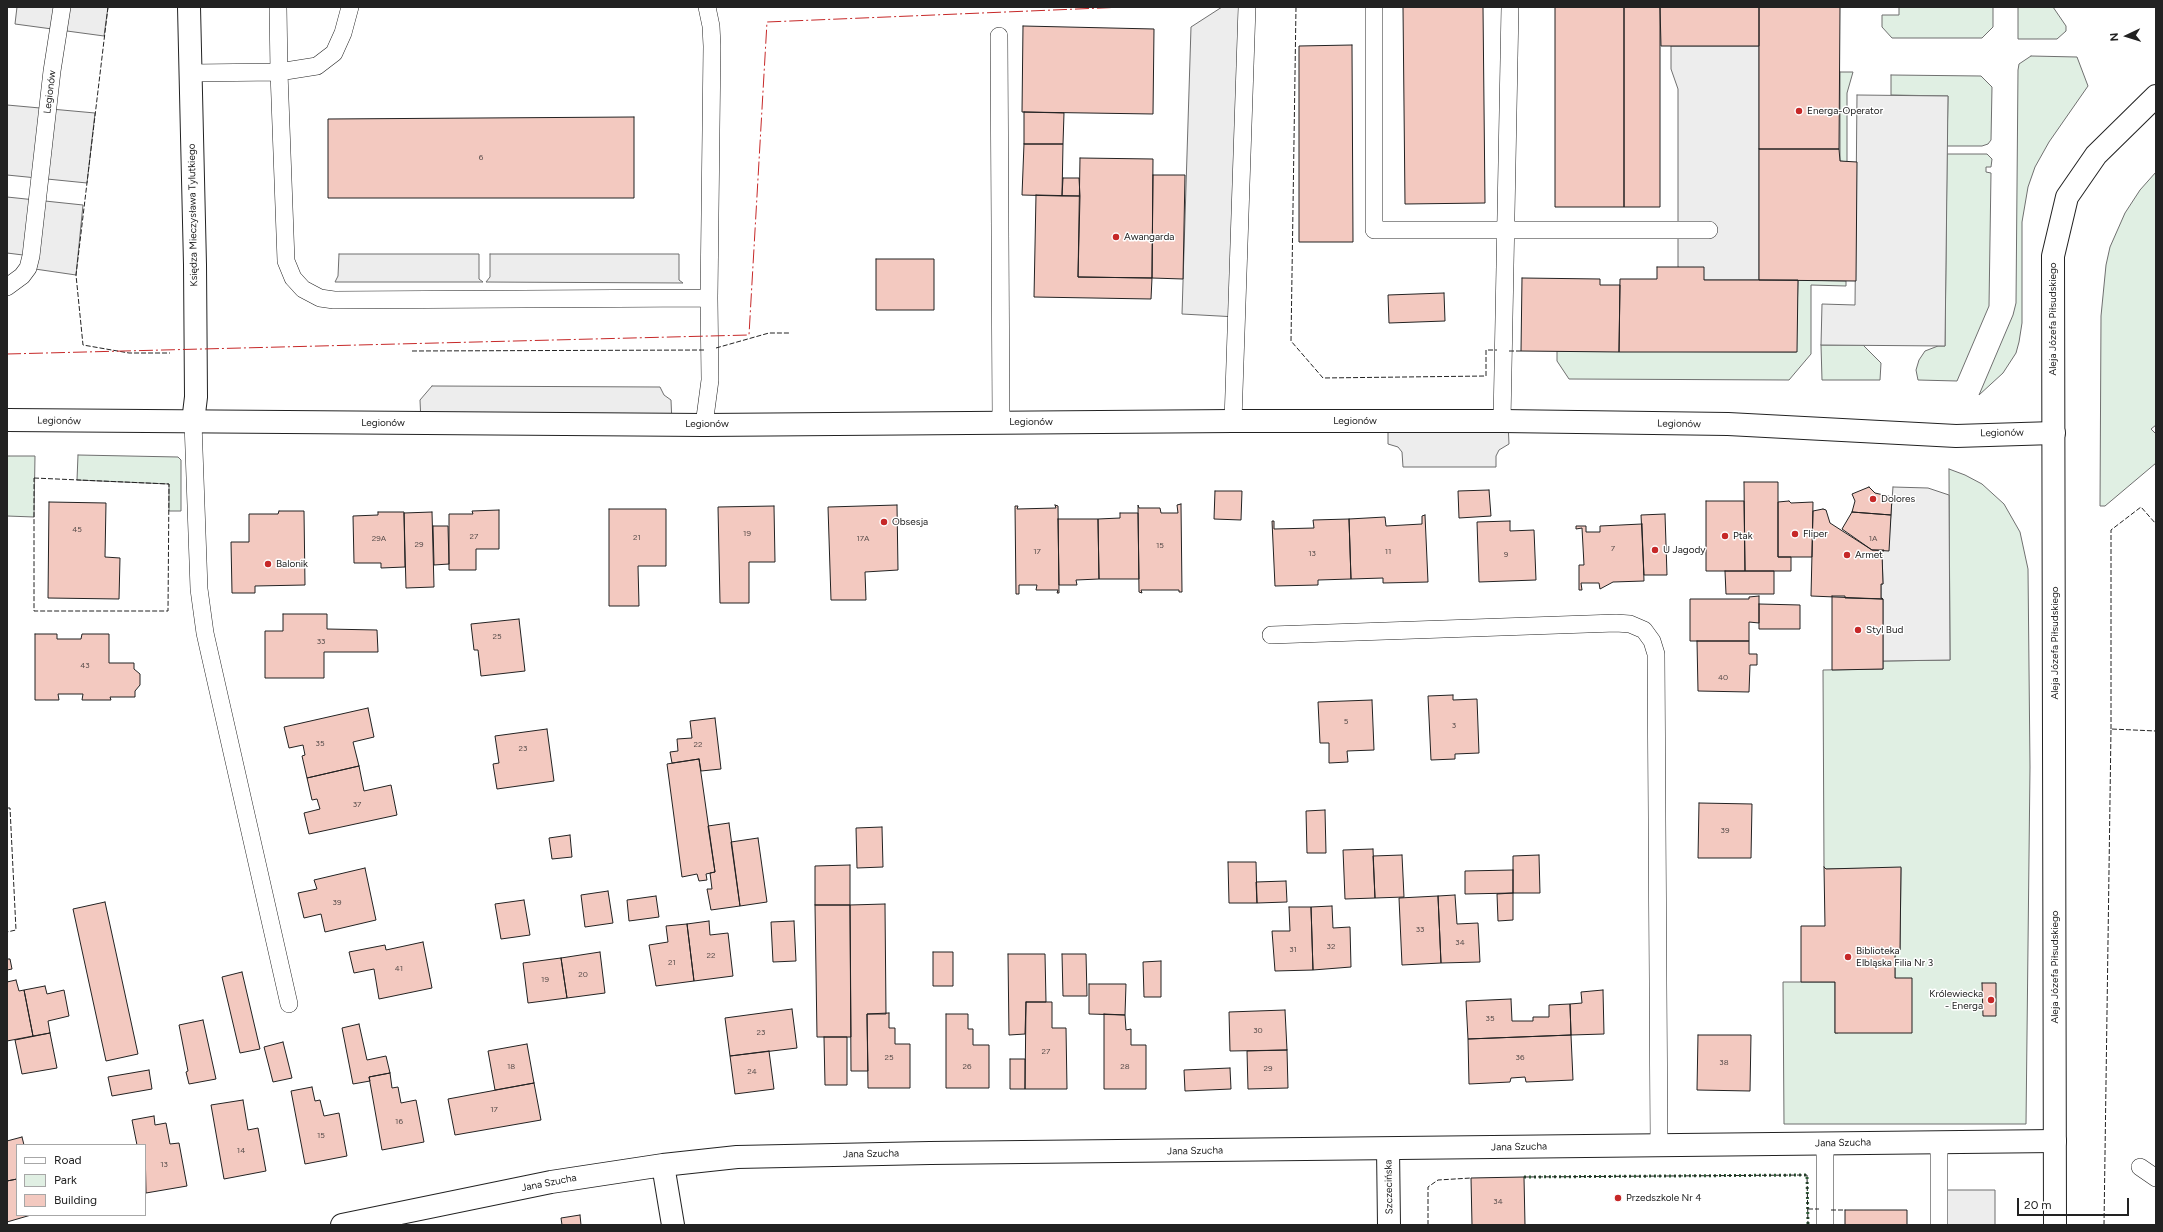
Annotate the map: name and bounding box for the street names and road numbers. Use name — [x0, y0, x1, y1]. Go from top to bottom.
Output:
street label: Legionów — [41, 70, 59, 114]
street label: Księdza Mieczysława Tylutkiego — [186, 143, 200, 287]
street label: Aleja Józefa Piłsudskiego — [2047, 262, 2059, 376]
street label: Legionów — [37, 415, 81, 427]
street label: Legionów — [1333, 415, 1377, 427]
street label: Legionów — [1009, 416, 1053, 428]
street label: Legionów — [361, 417, 405, 429]
street label: Legionów — [685, 418, 729, 430]
street label: Legionów — [1657, 418, 1701, 430]
street label: Legionów — [1980, 427, 2024, 439]
street label: Aleja Józefa Piłsudskiego — [2049, 586, 2061, 700]
street label: Aleja Józefa Piłsudskiego — [2049, 910, 2061, 1024]
street label: Jana Szucha — [1815, 1137, 1871, 1149]
street label: Jana Szucha — [1491, 1141, 1547, 1153]
street label: Jana Szucha — [1167, 1145, 1223, 1157]
street label: Jana Szucha — [843, 1148, 899, 1160]
street label: Szczecińska — [1383, 1160, 1395, 1214]
street label: Jana Szucha — [520, 1172, 578, 1194]

